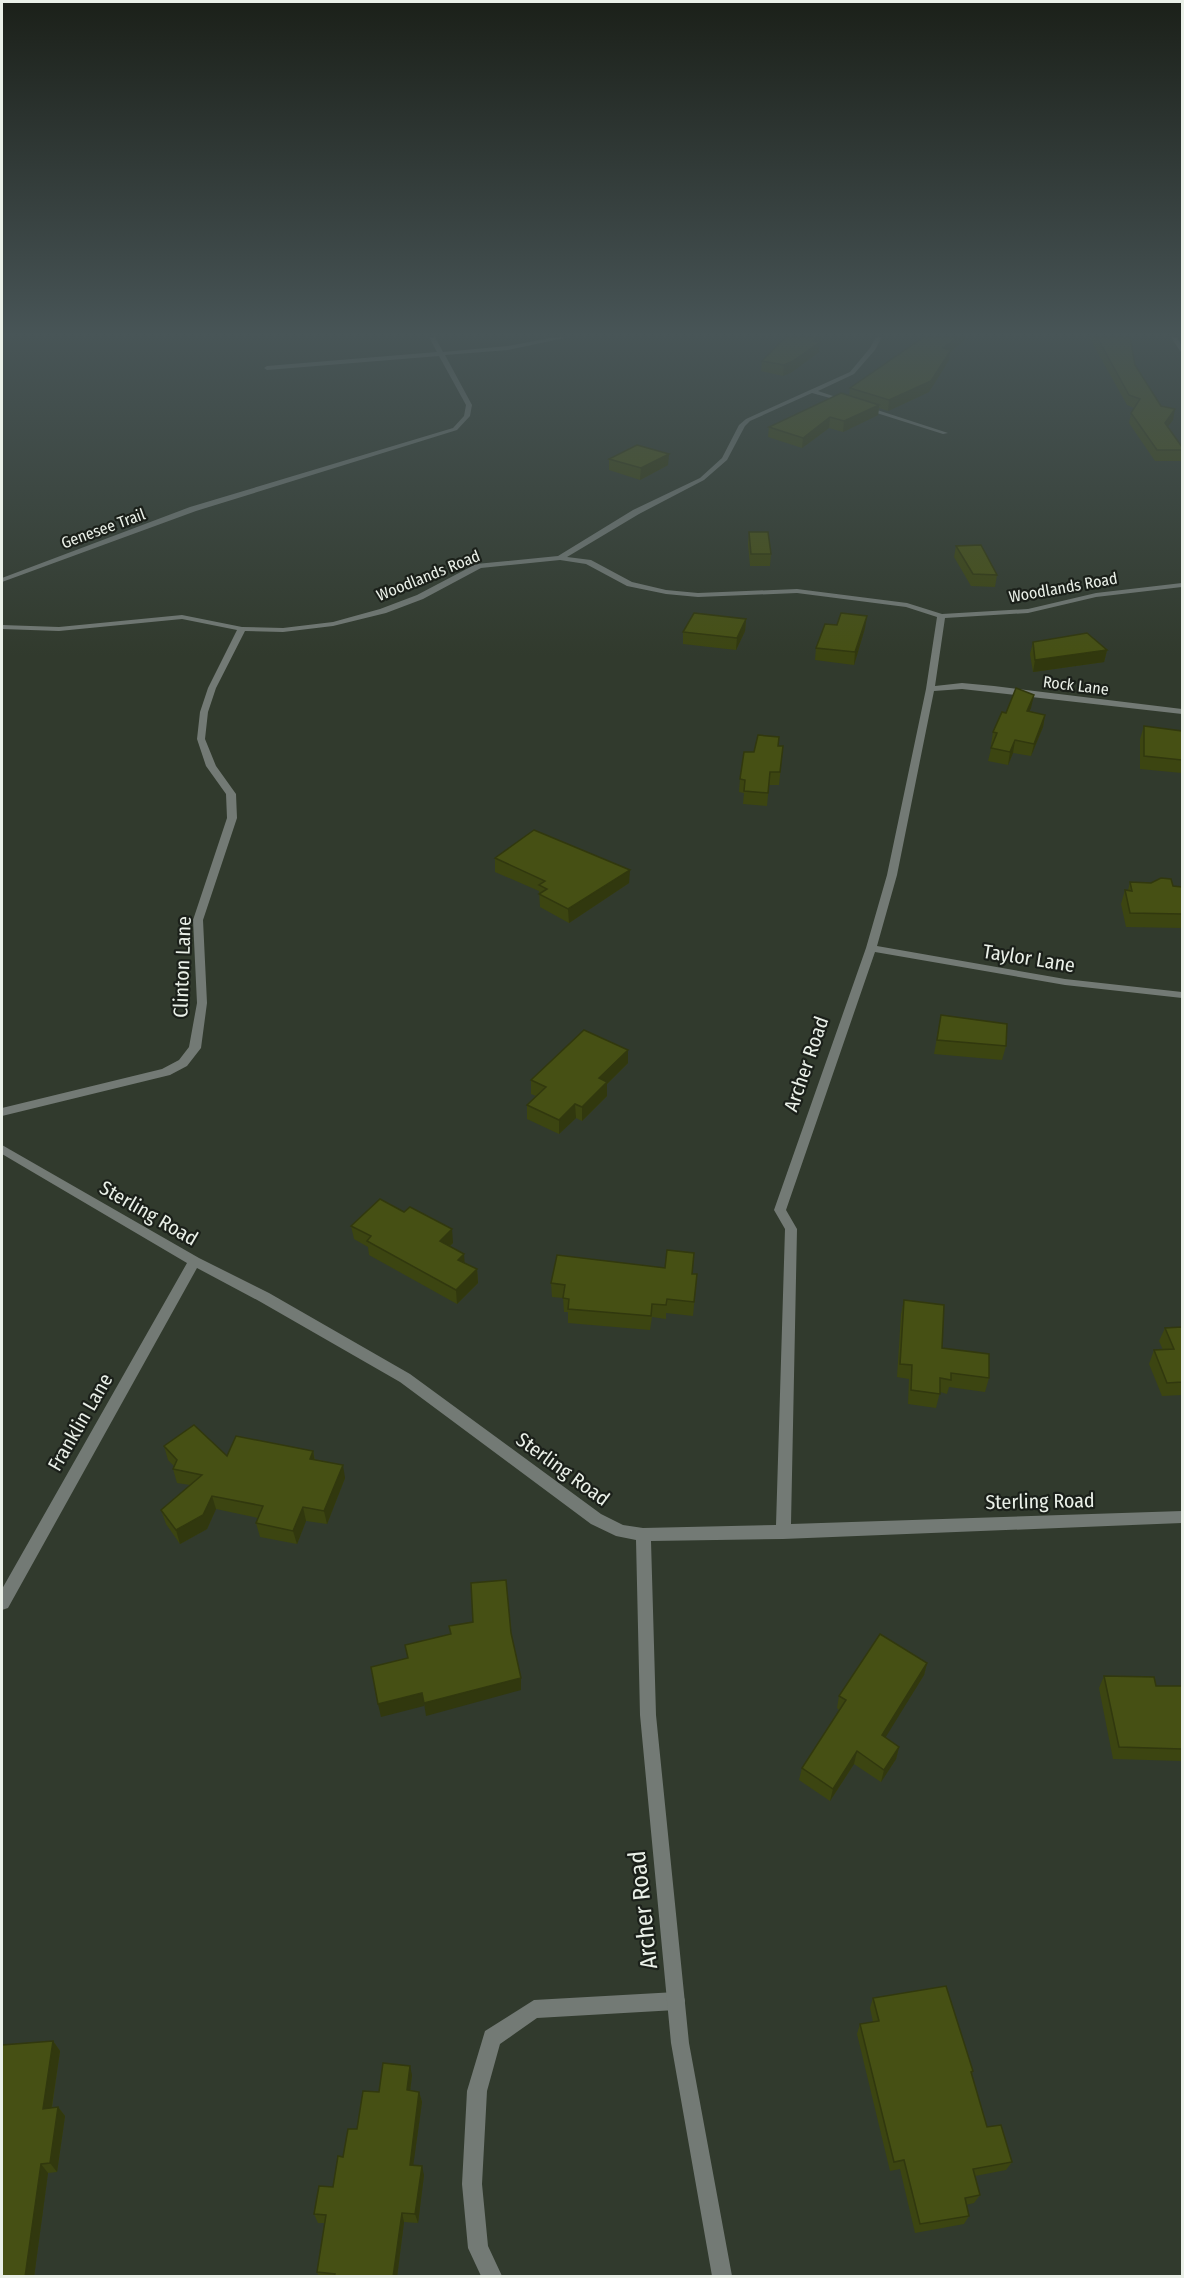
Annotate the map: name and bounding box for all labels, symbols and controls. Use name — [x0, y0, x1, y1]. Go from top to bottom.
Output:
street label: Genesee Trail — [59, 505, 148, 552]
street label: Woodlands Road — [374, 546, 483, 605]
street label: Woodlands Road — [1007, 569, 1119, 606]
street label: Rock Lane — [1042, 672, 1110, 699]
street label: Clinton Lane — [168, 916, 196, 1018]
street label: Taylor Lane — [981, 939, 1077, 977]
street label: Archer Road — [779, 1013, 833, 1115]
street label: Sterling Road — [96, 1175, 202, 1251]
street label: Franklin Lane — [42, 1369, 118, 1475]
street label: Sterling Road — [512, 1427, 614, 1511]
street label: Sterling Road — [985, 1488, 1095, 1514]
street label: Archer Road — [623, 1849, 663, 1971]

